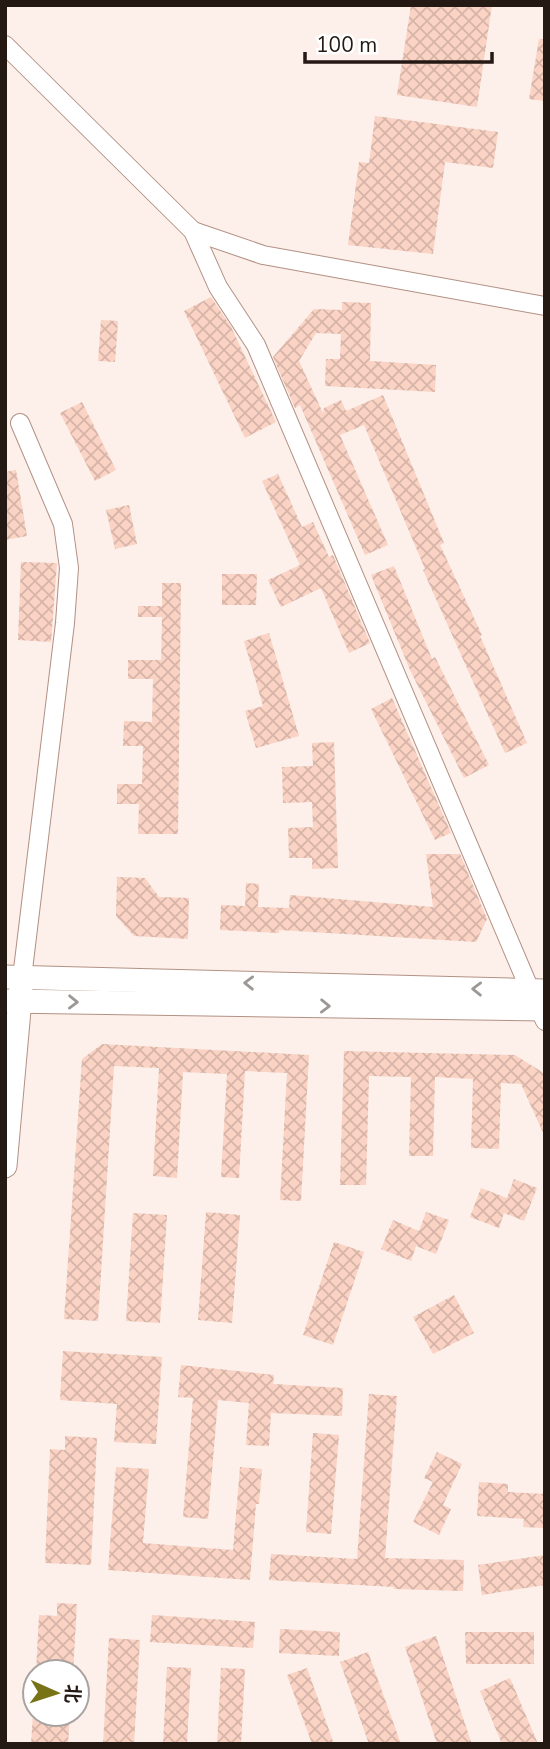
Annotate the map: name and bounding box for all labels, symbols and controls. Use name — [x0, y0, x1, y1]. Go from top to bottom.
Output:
scale bar — [305, 21, 492, 65]
text: 100 m — [316, 31, 377, 59]
one-way arrow — [243, 976, 254, 991]
one-way arrow — [471, 981, 481, 997]
one-way arrow — [68, 995, 79, 1010]
one-way arrow — [321, 998, 331, 1014]
north arrow — [21, 1658, 91, 1728]
text: 北 — [58, 1684, 85, 1704]

